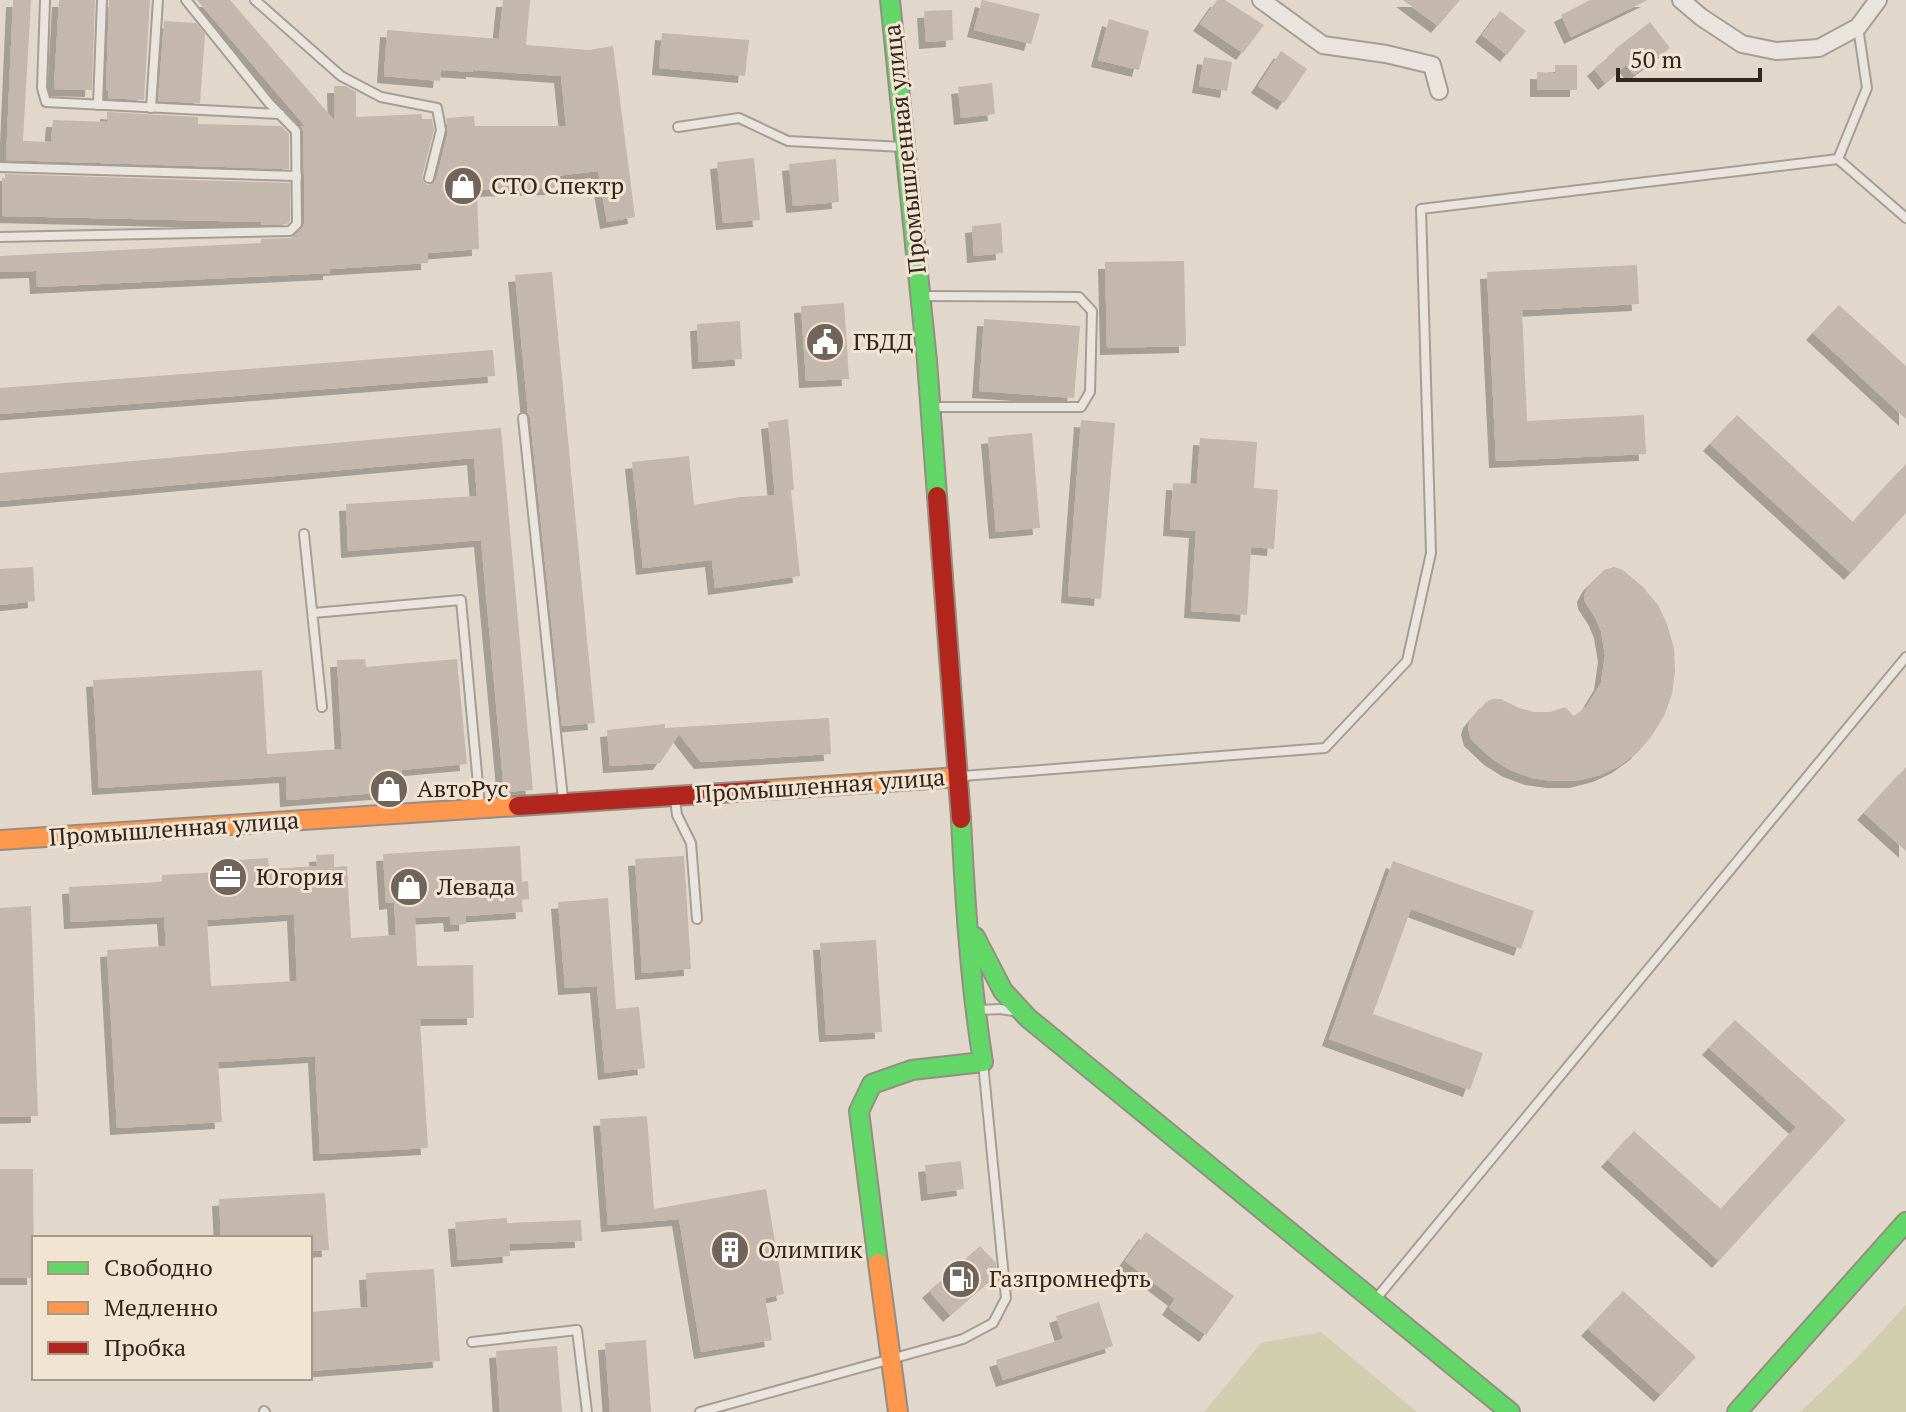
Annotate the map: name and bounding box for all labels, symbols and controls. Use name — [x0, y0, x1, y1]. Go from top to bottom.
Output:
street label: Промышленная улица — [875, 23, 933, 276]
scale bar — [1618, 32, 1760, 82]
text: 50 m — [1630, 43, 1682, 75]
shop icon: СТО Спектр — [442, 165, 484, 207]
place label: СТО Спектр — [491, 169, 624, 201]
public building icon: ГБДД — [804, 321, 846, 363]
place label: ГБДД — [853, 325, 914, 357]
street label: Промышленная улица — [694, 760, 946, 810]
shop icon: АвтоРус — [368, 768, 410, 810]
place label: АвтоРус — [417, 772, 509, 804]
street label: Промышленная улица — [48, 803, 300, 853]
office icon: Югория — [207, 856, 249, 898]
place label: Югория — [256, 860, 344, 892]
shop icon: Левада — [388, 866, 430, 908]
place label: Левада — [436, 870, 515, 902]
building icon: Олимпик — [709, 1229, 751, 1271]
place label: Олимпик — [758, 1233, 862, 1265]
legend — [32, 1236, 312, 1380]
text: Свободно — [104, 1251, 213, 1283]
fuel station icon: Газпромнефть — [940, 1258, 982, 1300]
place label: Газпромнефть — [989, 1262, 1151, 1294]
text: Медленно — [104, 1291, 218, 1323]
text: Пробка — [104, 1331, 186, 1363]

